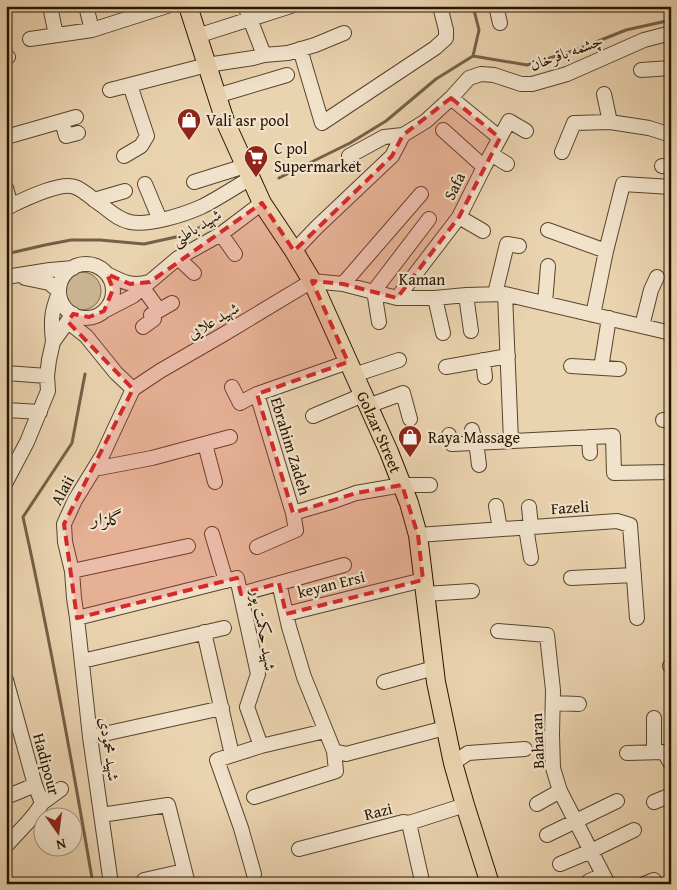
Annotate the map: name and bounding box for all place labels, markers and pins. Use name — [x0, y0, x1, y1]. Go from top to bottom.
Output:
shop icon: Vali asr pool — [176, 107, 202, 141]
place label: Vali asr pool — [206, 108, 290, 132]
place label: C pol Supermarket — [274, 136, 362, 178]
supermarket icon: C pol Supermarket — [243, 144, 269, 178]
shop icon: Raya Massage — [397, 424, 423, 458]
place label: Raya Massage — [428, 425, 520, 449]

